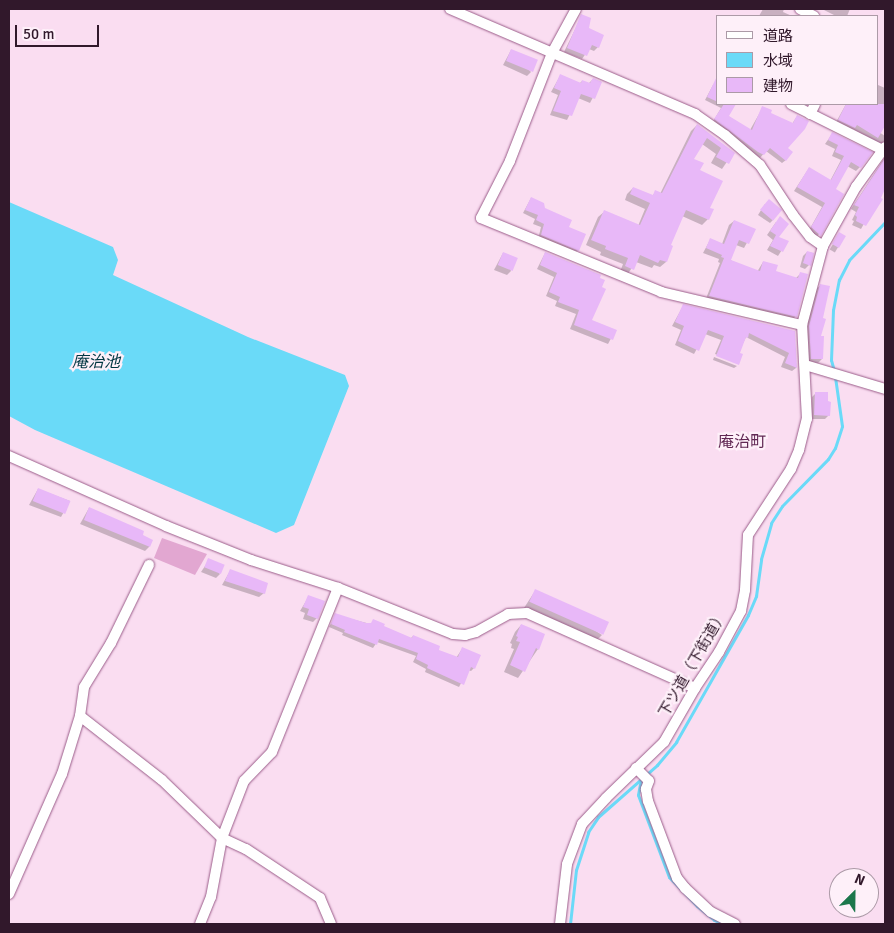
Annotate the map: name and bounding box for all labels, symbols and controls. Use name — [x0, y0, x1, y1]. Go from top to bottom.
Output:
scale bar — [18, 15, 101, 47]
legend — [716, 15, 879, 105]
text: 50 m — [23, 25, 54, 43]
text: 道路 — [763, 27, 793, 45]
text: 水域 — [763, 52, 793, 70]
text: 建物 — [763, 77, 793, 95]
water label: 庵治池 — [72, 352, 120, 372]
district label: 庵治町 — [718, 432, 766, 452]
street label: 下ツ道（下街道） — [655, 608, 731, 720]
north arrow — [829, 868, 879, 918]
text: N — [852, 870, 867, 889]

